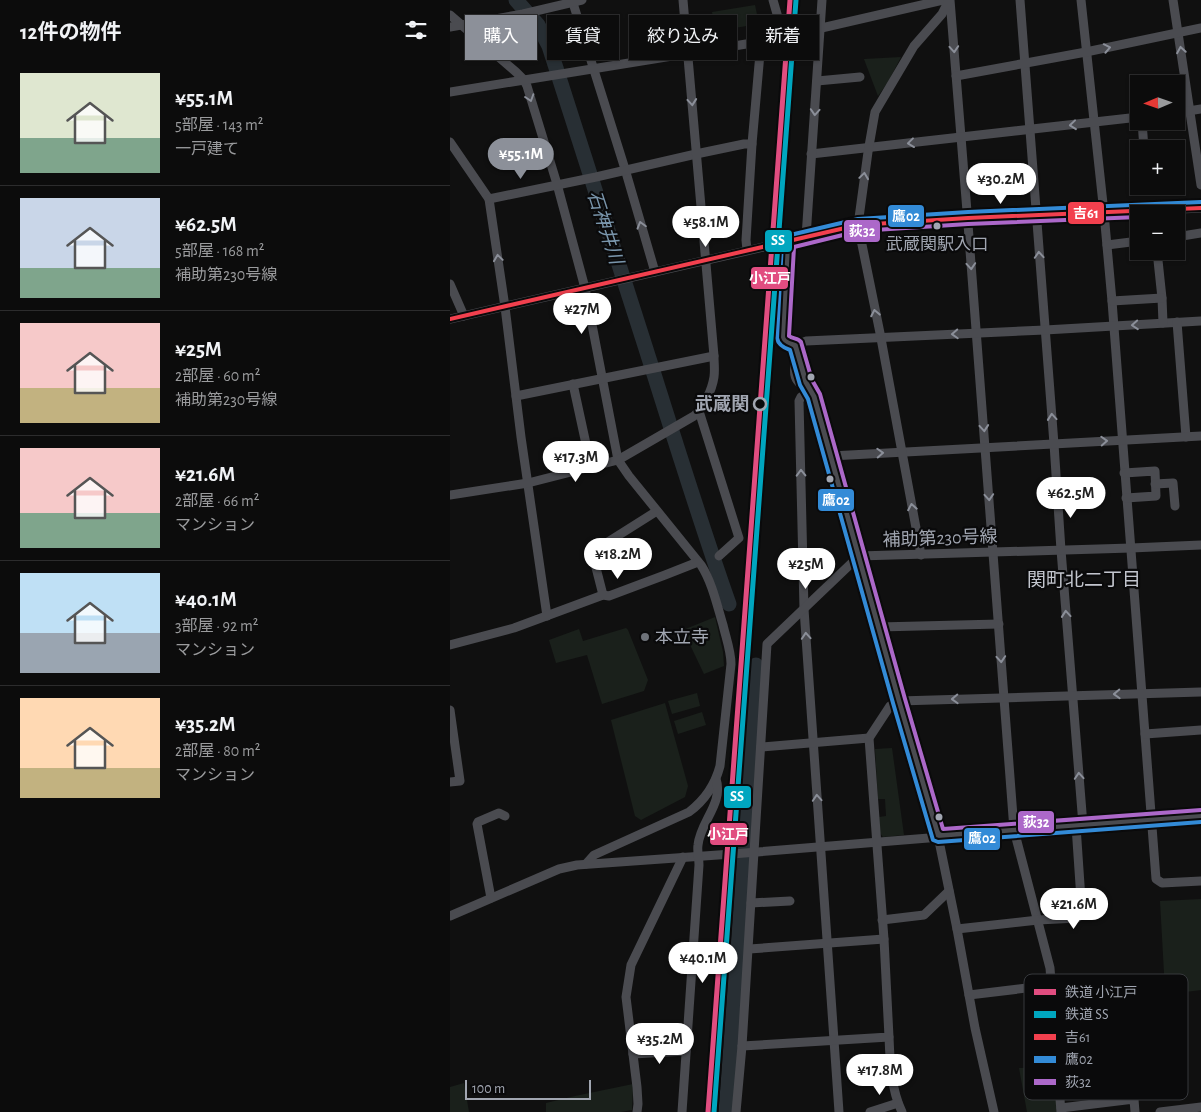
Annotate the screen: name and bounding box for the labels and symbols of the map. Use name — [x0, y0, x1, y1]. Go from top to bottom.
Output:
one-way arrow — [1102, 43, 1111, 53]
one-way arrow — [948, 45, 959, 53]
one-way arrow — [1176, 46, 1187, 54]
north arrow — [1130, 75, 1185, 130]
one-way arrow — [525, 93, 535, 102]
one-way arrow — [686, 98, 697, 106]
one-way arrow — [809, 108, 820, 116]
one-way arrow — [1069, 119, 1077, 130]
one-way arrow — [907, 137, 915, 148]
pin: ¥55.1M — [480, 138, 562, 180]
pin: ¥30.2M — [960, 162, 1042, 205]
one-way arrow — [858, 172, 869, 180]
water label: 石神井川 — [584, 188, 627, 268]
line badge: 吉61 — [1067, 201, 1105, 225]
line badge: 鷹02 — [887, 204, 925, 228]
pin: ¥58.1M — [665, 206, 747, 248]
text: 吉61 — [1073, 206, 1099, 221]
text: 鷹02 — [892, 209, 920, 224]
line badge: 荻32 — [843, 219, 881, 243]
one-way arrow — [636, 221, 647, 230]
marker: 武蔵関駅入口 — [932, 221, 942, 231]
text: 荻32 — [849, 224, 876, 239]
line badge: SS — [764, 229, 793, 253]
text: SS — [771, 234, 785, 248]
place label: 武蔵関駅入口 — [886, 236, 988, 253]
one-way arrow — [1034, 251, 1045, 259]
one-way arrow — [493, 254, 503, 263]
one-way arrow — [966, 263, 977, 271]
line badge: 小江戸 — [750, 266, 789, 290]
text: 小江戸 — [749, 271, 791, 286]
pin: ¥27M — [552, 292, 612, 335]
one-way arrow — [871, 308, 881, 317]
one-way arrow — [1131, 319, 1139, 330]
one-way arrow — [951, 329, 959, 340]
unlabelled marker — [806, 372, 816, 382]
place label: 武蔵関 — [695, 395, 749, 414]
marker: 武蔵関 — [753, 397, 767, 411]
one-way arrow — [1046, 413, 1057, 421]
one-way arrow — [978, 425, 989, 433]
one-way arrow — [1100, 436, 1108, 447]
pin: ¥17.3M — [535, 440, 617, 483]
one-way arrow — [876, 448, 884, 459]
one-way arrow — [796, 469, 806, 476]
unlabelled marker — [825, 474, 835, 484]
pin: ¥62.5M — [1030, 476, 1112, 519]
line badge: 鷹02 — [817, 488, 855, 512]
text: 鷹02 — [822, 493, 850, 508]
one-way arrow — [984, 493, 995, 501]
one-way arrow — [908, 503, 918, 511]
street label: 補助第230号線 — [882, 526, 998, 550]
pin: ¥18.2M — [577, 538, 659, 580]
pin: ¥25M — [776, 548, 836, 590]
district label: 関町北二丁目 — [1027, 570, 1141, 590]
one-way arrow — [1061, 610, 1072, 618]
place label: 本立寺 — [655, 628, 709, 647]
marker: 本立寺 — [639, 631, 651, 643]
one-way arrow — [800, 631, 811, 639]
one-way arrow — [996, 655, 1007, 663]
one-way arrow — [1113, 689, 1121, 700]
one-way arrow — [951, 694, 958, 704]
one-way arrow — [1074, 772, 1085, 780]
line badge: SS — [723, 785, 752, 809]
text: SS — [730, 790, 744, 804]
one-way arrow — [811, 793, 822, 801]
line badge: 荻32 — [1017, 810, 1055, 834]
unlabelled marker — [934, 812, 944, 822]
text: 荻32 — [1023, 815, 1050, 830]
line badge: 小江戸 — [709, 822, 748, 846]
text: 小江戸 — [707, 827, 749, 842]
line badge: 鷹02 — [963, 827, 1001, 851]
text: 鷹02 — [968, 831, 996, 846]
pin: ¥21.6M — [1033, 888, 1115, 930]
pin: ¥40.1M — [662, 942, 744, 984]
legend — [1024, 974, 1188, 1100]
text: 鉄道 小江戸 — [1065, 985, 1137, 1000]
text: 鉄道 SS — [1065, 1007, 1109, 1022]
pin: ¥35.2M — [619, 1022, 701, 1065]
text: 吉61 — [1065, 1030, 1090, 1045]
text: 鷹02 — [1065, 1052, 1093, 1067]
pin: ¥17.8M — [839, 1054, 921, 1096]
text: 荻32 — [1065, 1075, 1091, 1090]
scale bar — [465, 1077, 591, 1100]

